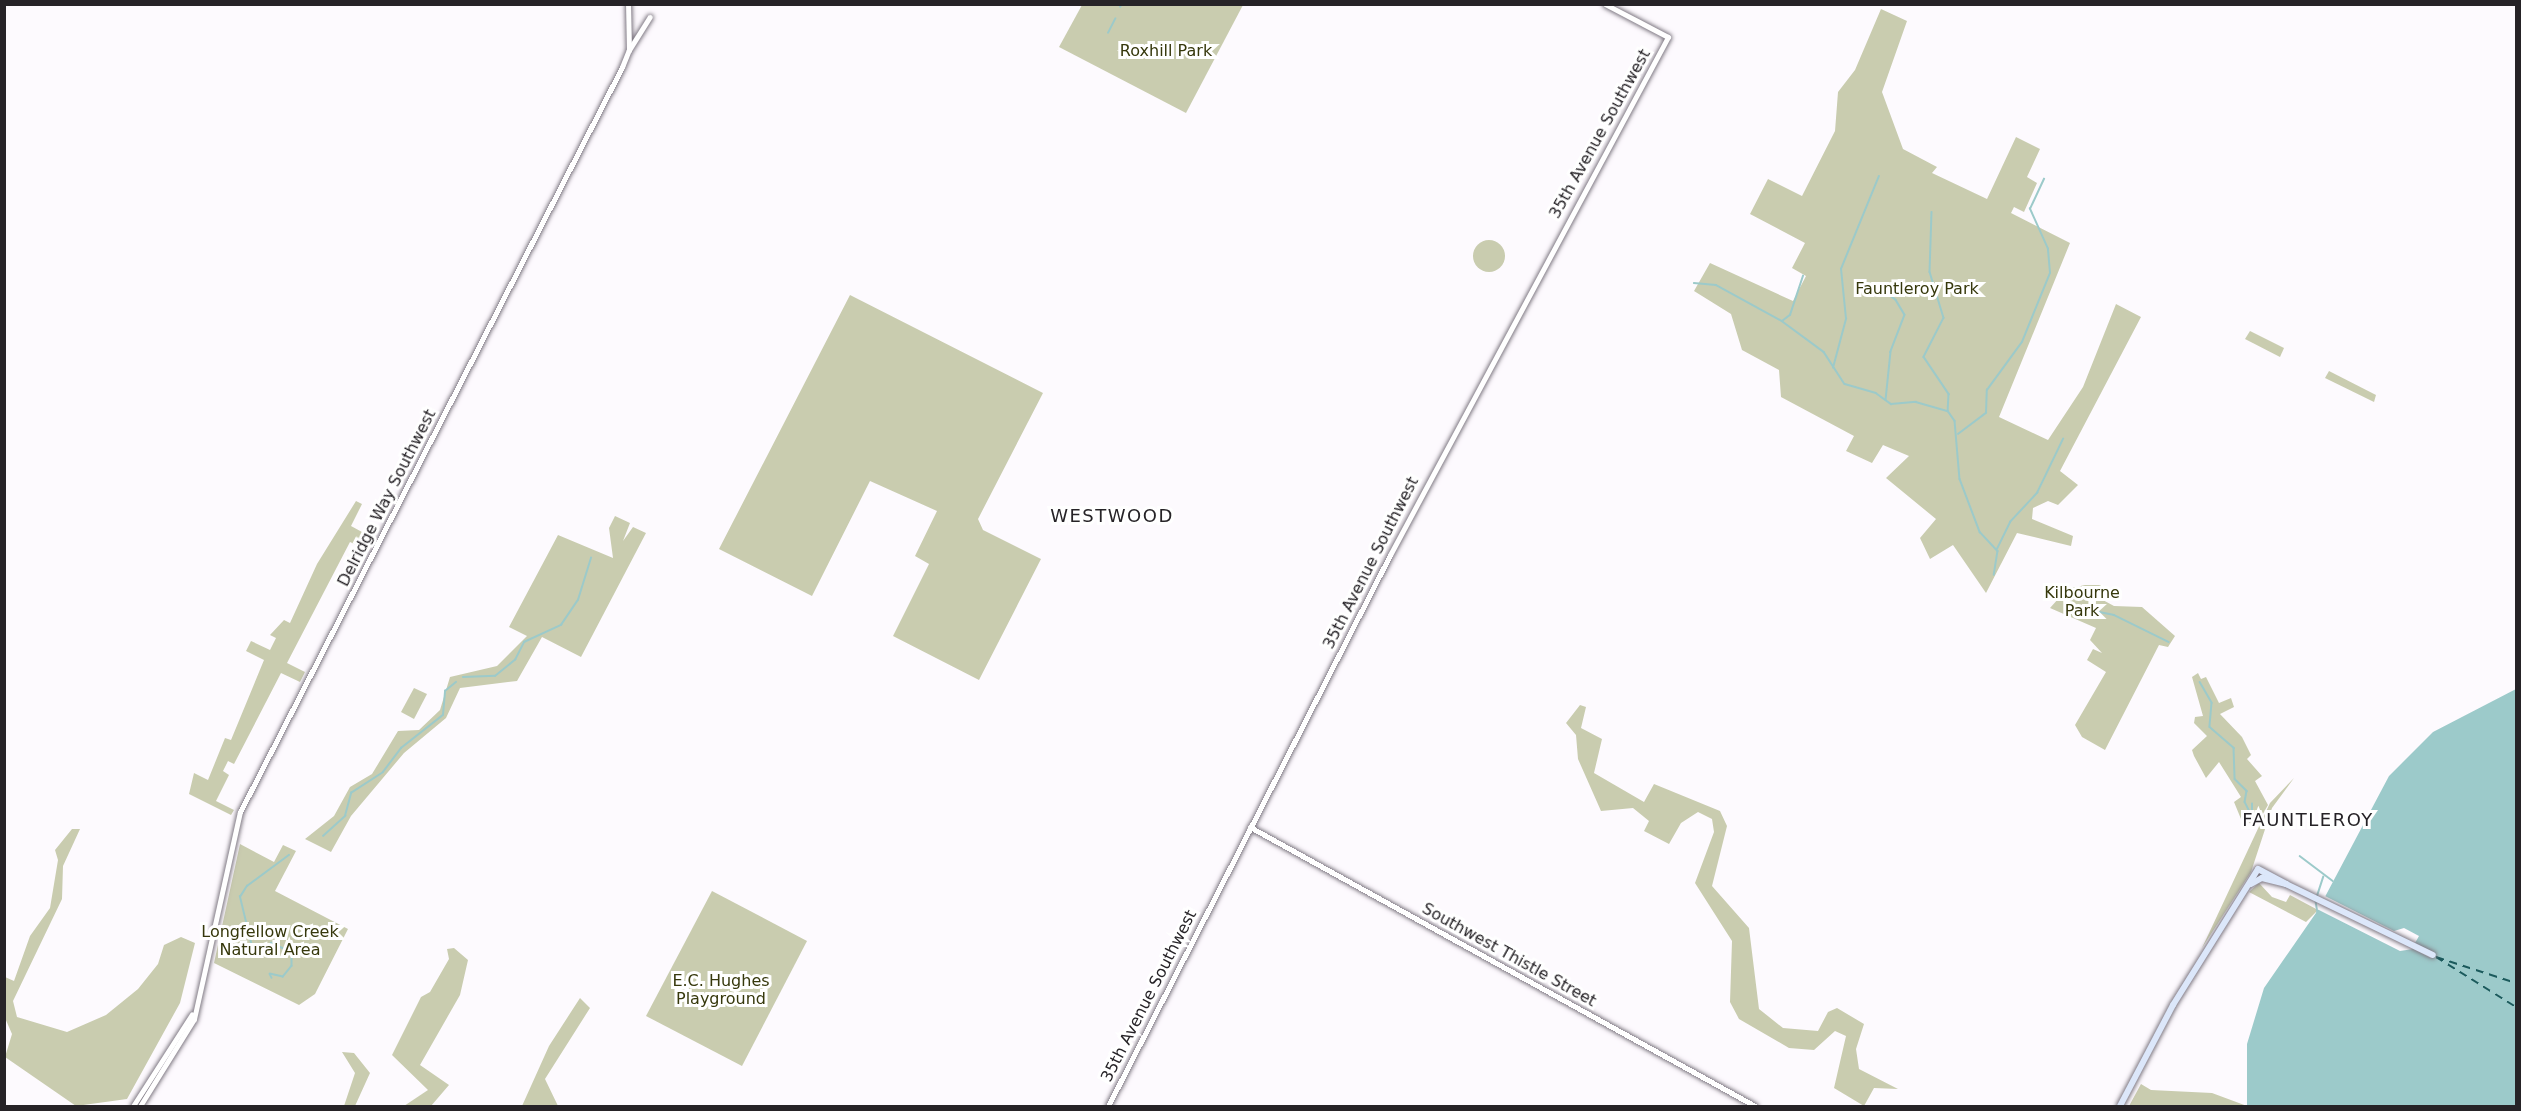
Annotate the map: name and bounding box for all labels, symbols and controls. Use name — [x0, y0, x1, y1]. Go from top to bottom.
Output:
park label: Roxhill Park — [1120, 41, 1212, 61]
street label: 35th Avenue Southwest — [1545, 46, 1655, 222]
park label: Fauntleroy Park — [1855, 279, 1979, 299]
street label: Delridge Way Southwest — [334, 406, 440, 590]
street label: 35th Avenue Southwest — [1319, 474, 1423, 652]
district label: WESTWOOD — [1050, 505, 1174, 527]
park label: Kilbourne Park — [2044, 583, 2120, 621]
district label: FAUNTLEROY — [2242, 809, 2374, 831]
street label: Southwest Thistle Street — [1419, 899, 1599, 1011]
street label: 35th Avenue Southwest — [1097, 907, 1201, 1085]
park label: Longfellow Creek Natural Area — [201, 922, 339, 960]
park label: E.C. Hughes Playground — [672, 971, 770, 1009]

